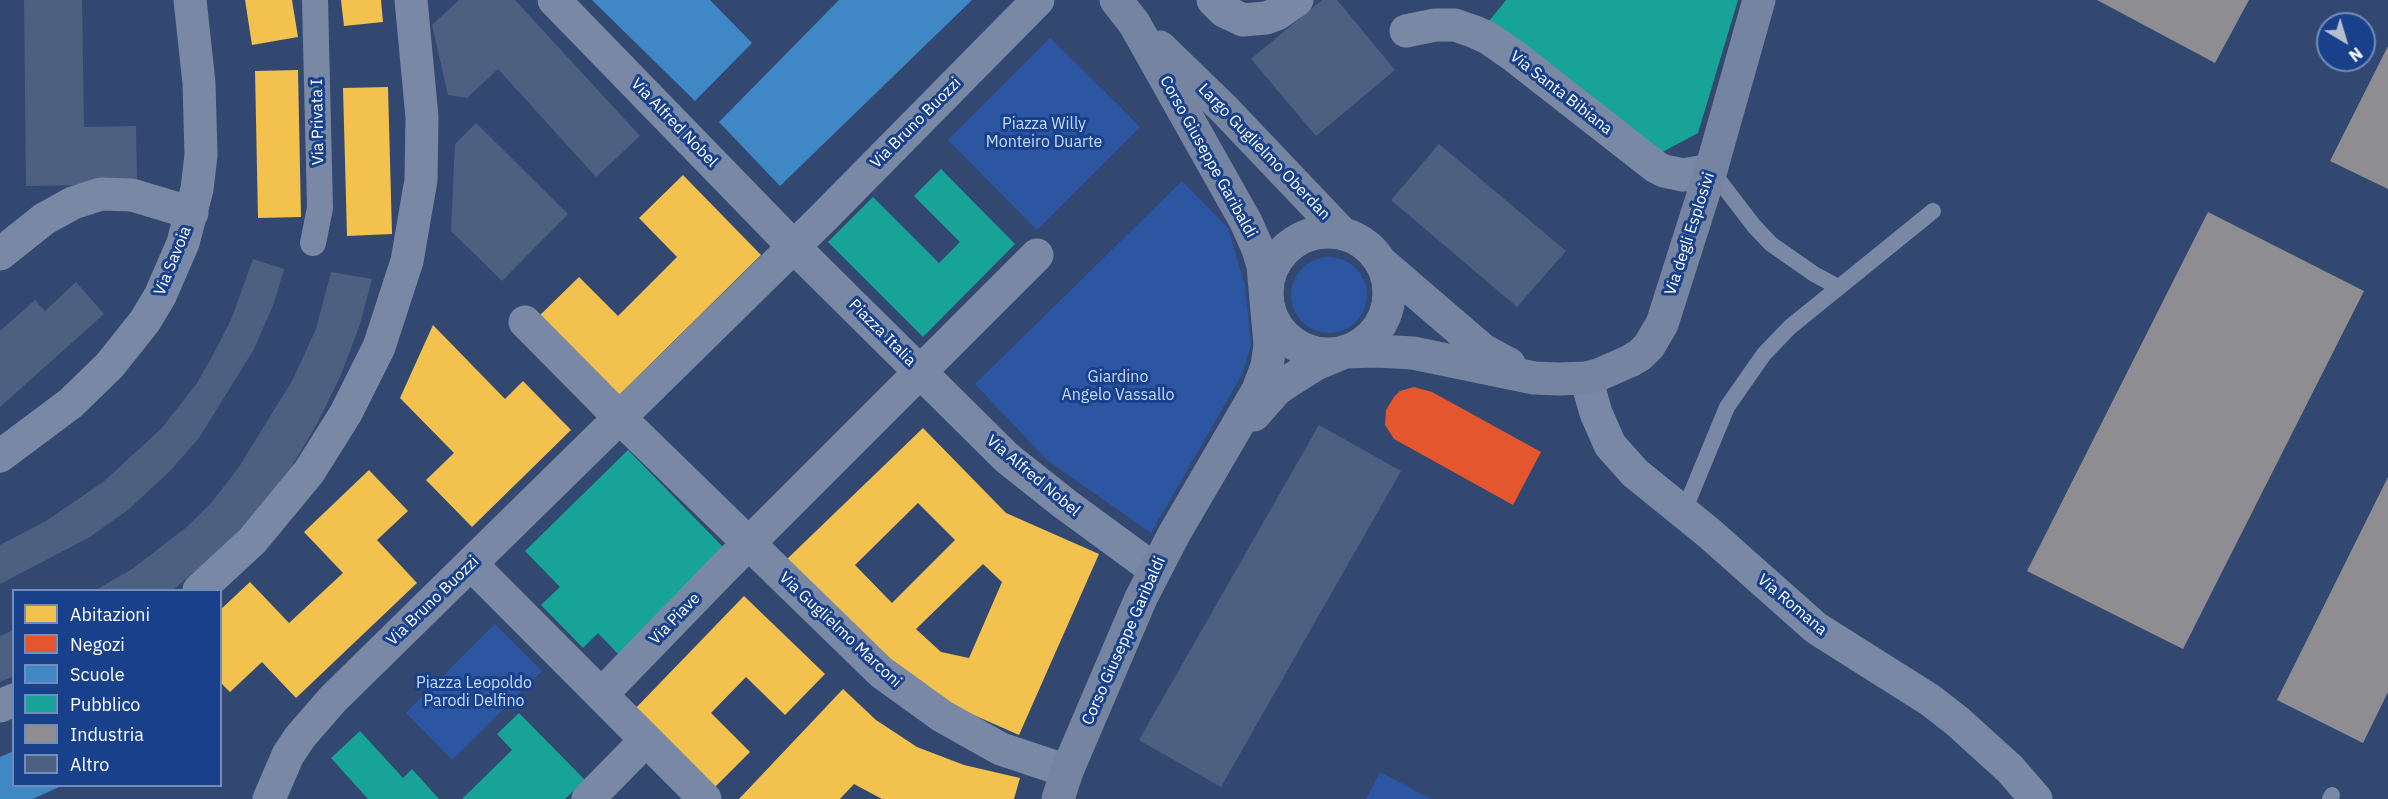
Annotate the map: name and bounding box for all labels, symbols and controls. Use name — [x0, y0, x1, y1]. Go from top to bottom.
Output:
north arrow — [2316, 12, 2376, 72]
text: N — [2345, 43, 2367, 66]
street label: Via Santa Bibiana — [1506, 47, 1616, 139]
street label: Corso Giuseppe Garibaldi — [1155, 73, 1261, 241]
street label: Via Bruno Buozzi — [867, 74, 965, 172]
street label: Via Alfred Nobel — [627, 75, 721, 171]
street label: Via Privata I — [308, 79, 328, 165]
street label: Largo Guglielmo Oberdan — [1194, 80, 1334, 224]
park label: Piazza Willy Monteiro Duarte — [986, 114, 1102, 152]
street label: Via degli Esplosivi — [1661, 170, 1719, 298]
street label: Via Savoia — [150, 224, 196, 298]
street label: Piazza Italia — [845, 296, 919, 370]
park label: Giardino Angelo Vassallo — [1062, 367, 1174, 405]
street label: Via Alfred Nobel — [982, 431, 1084, 521]
street label: Via Bruno Buozzi — [383, 552, 483, 650]
street label: Corso Giuseppe Garibaldi — [1078, 554, 1170, 728]
street label: Via Guglielmo Marconi — [775, 568, 905, 692]
street label: Via Romana — [1753, 570, 1831, 640]
legend — [12, 589, 222, 787]
street label: Via Piave — [646, 589, 704, 649]
text: Abitazioni — [70, 603, 150, 626]
text: Negozi — [70, 633, 125, 656]
text: Scuole — [70, 663, 125, 686]
park label: Piazza Leopoldo Parodi Delfino — [416, 673, 532, 711]
text: Pubblico — [70, 693, 140, 716]
text: Industria — [70, 723, 144, 746]
text: Altro — [70, 753, 109, 776]

